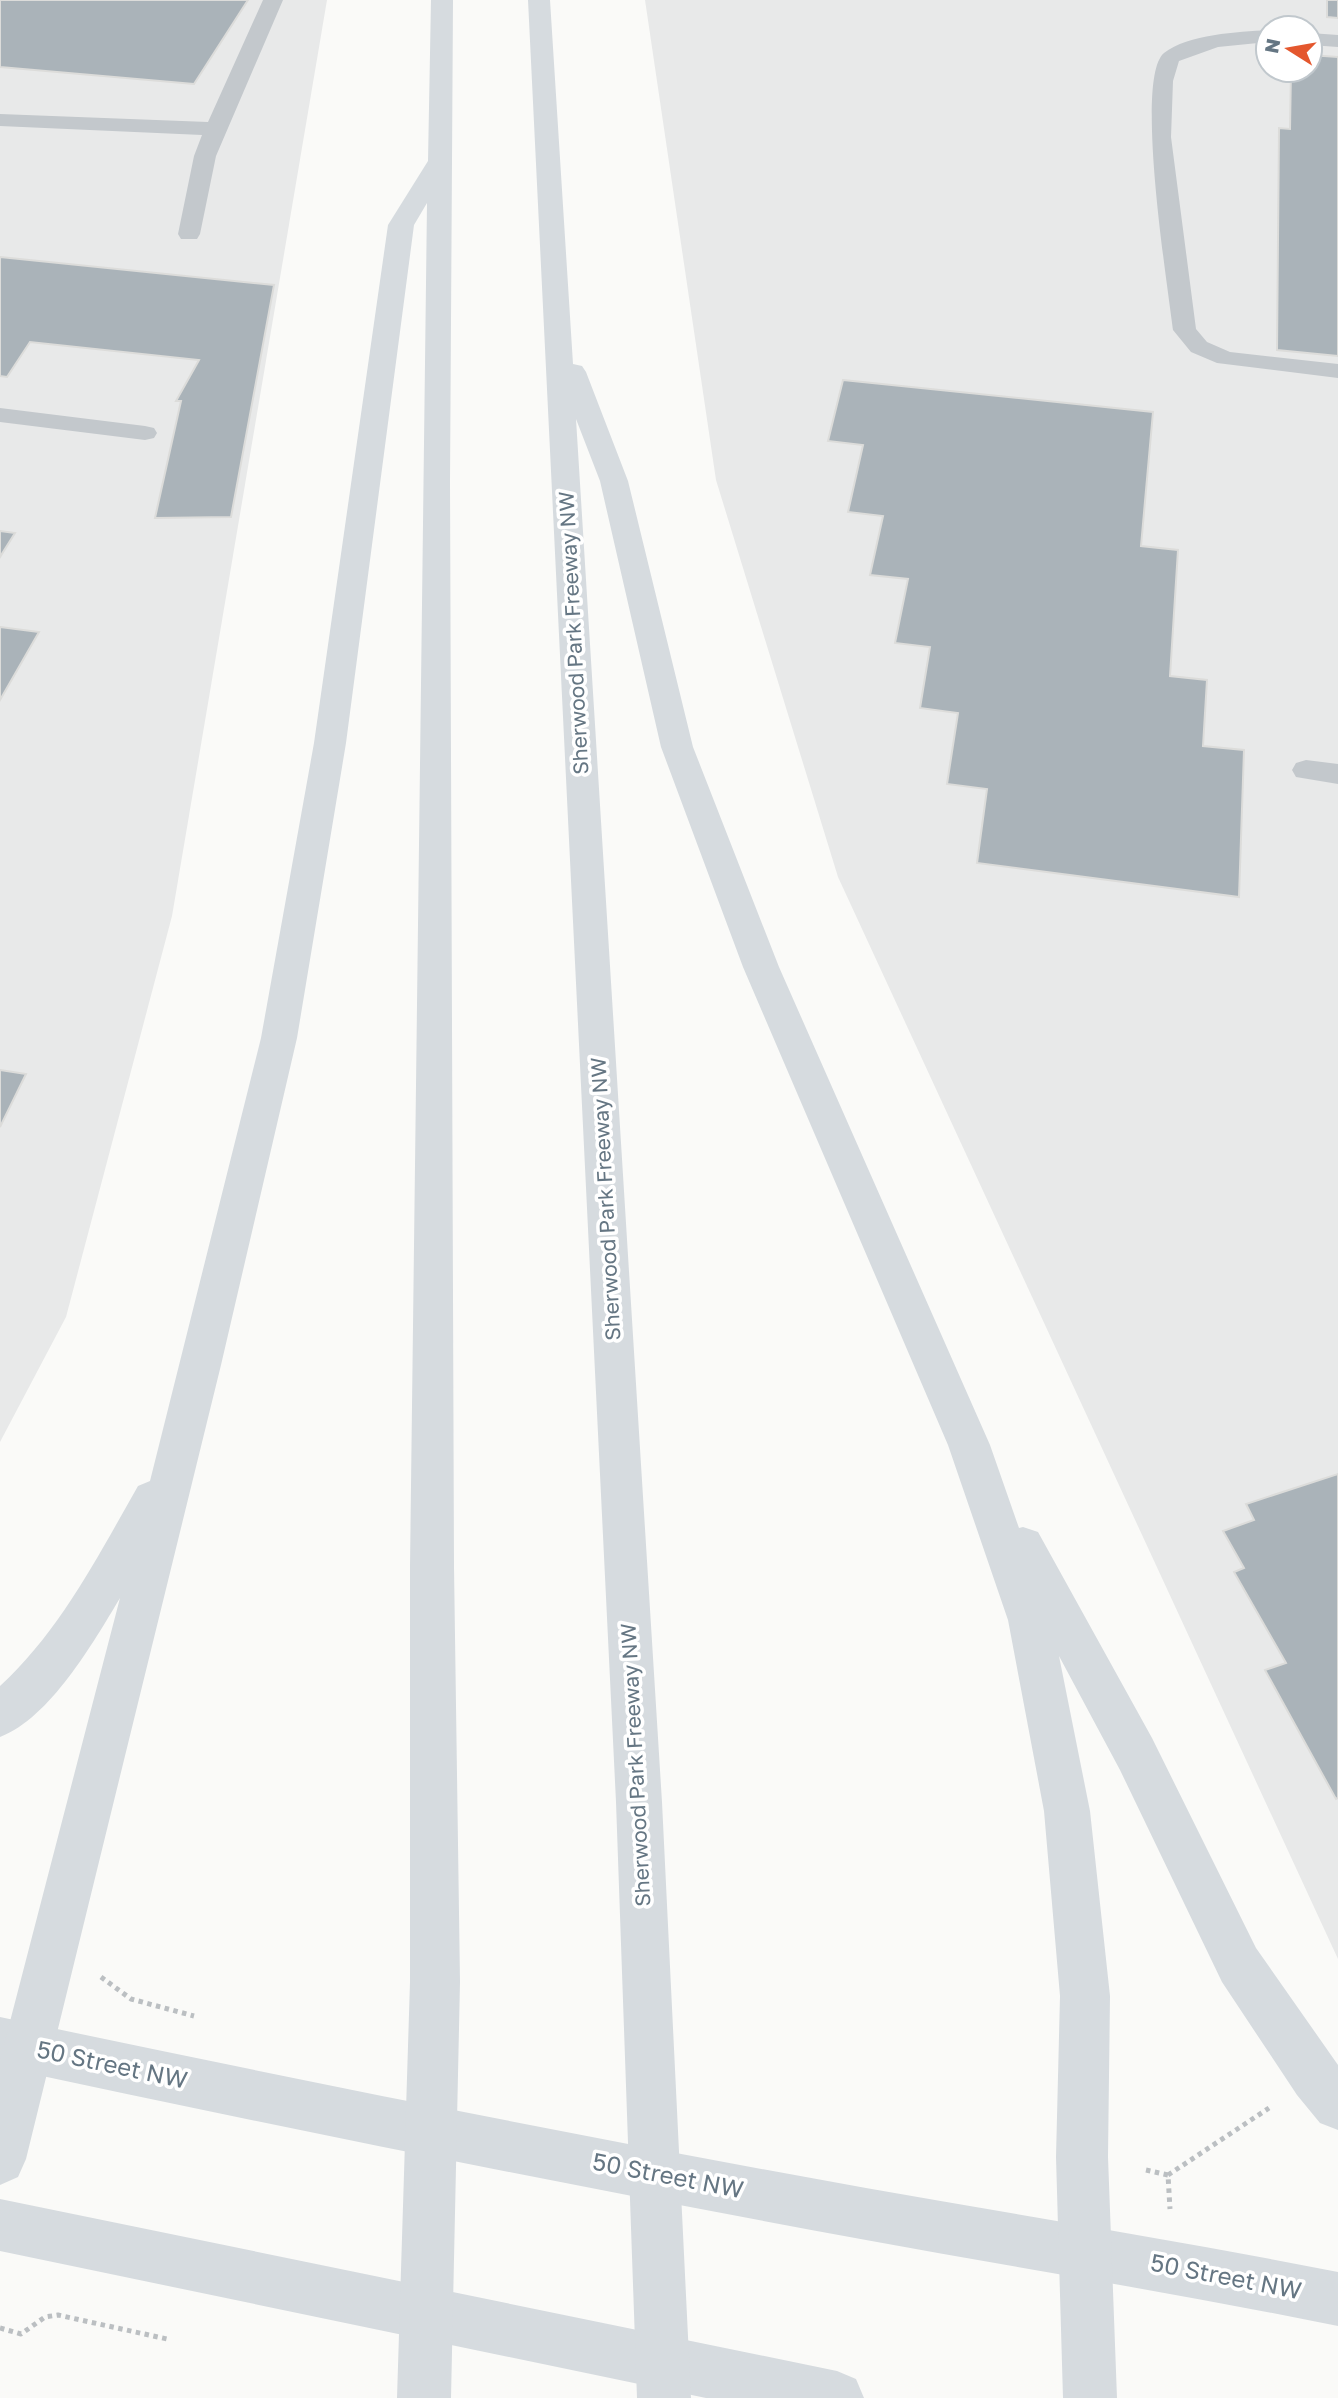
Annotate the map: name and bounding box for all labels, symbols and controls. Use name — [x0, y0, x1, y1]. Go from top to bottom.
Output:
north arrow — [1254, 14, 1324, 84]
text: N — [1259, 36, 1284, 55]
street label: Sherwood Park Freeway NW — [553, 491, 593, 775]
street label: Sherwood Park Freeway NW — [585, 1057, 625, 1341]
street label: Sherwood Park Freeway NW — [615, 1623, 655, 1907]
street label: 50 Street NW — [34, 2033, 190, 2094]
street label: 50 Street NW — [590, 2146, 746, 2203]
street label: 50 Street NW — [1148, 2247, 1304, 2304]

